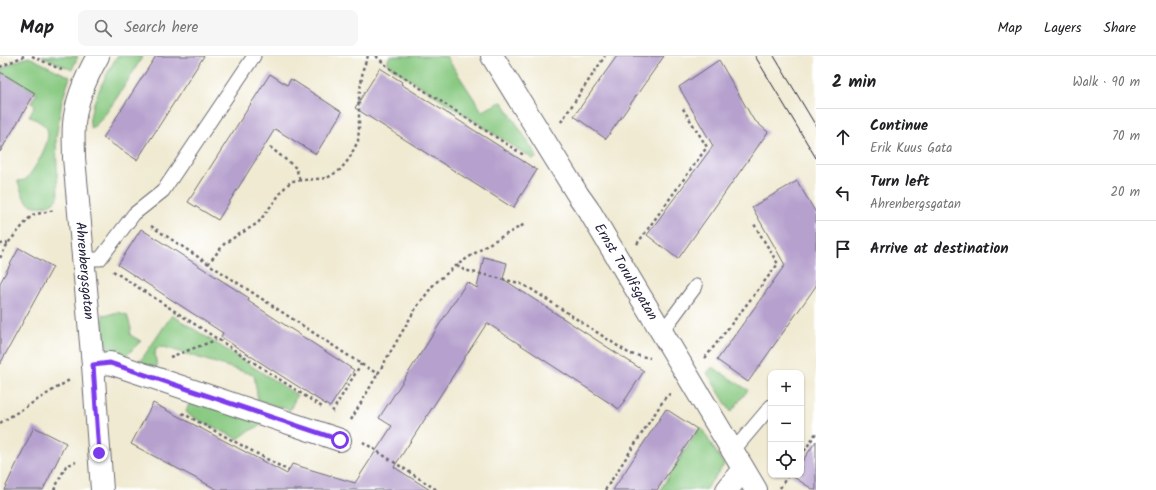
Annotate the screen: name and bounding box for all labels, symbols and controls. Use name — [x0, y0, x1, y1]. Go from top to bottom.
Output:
search box — [78, 10, 358, 46]
text: Map — [20, 13, 54, 43]
text: Search here — [124, 16, 198, 40]
icon: search — [92, 17, 114, 39]
text: Map — [998, 17, 1022, 39]
text: Layers — [1044, 17, 1082, 39]
text: Share — [1104, 17, 1136, 39]
text: 2 min — [832, 69, 876, 96]
text: Walk · 90 m — [1073, 72, 1140, 93]
text: Continue — [870, 114, 928, 138]
icon: ahead — [832, 126, 854, 148]
text: 70 m — [1112, 126, 1140, 147]
text: Erik Kuus Gata — [870, 138, 952, 159]
text: Turn left — [870, 170, 930, 194]
icon: left — [832, 182, 854, 204]
text: 20 m — [1110, 182, 1140, 203]
text: Ahrenbergsgatan — [870, 194, 961, 215]
street label: Ernst Torulfsgatan — [588, 219, 663, 325]
street label: Ahrenbergsgatan — [69, 221, 100, 321]
text: Arrive at destination — [870, 237, 1009, 261]
icon: arrive — [832, 238, 854, 260]
map controls — [768, 370, 804, 478]
button: + — [768, 370, 804, 406]
button: − — [768, 406, 804, 442]
route start — [331, 431, 349, 449]
button: locate — [768, 442, 804, 478]
route end — [90, 444, 108, 462]

